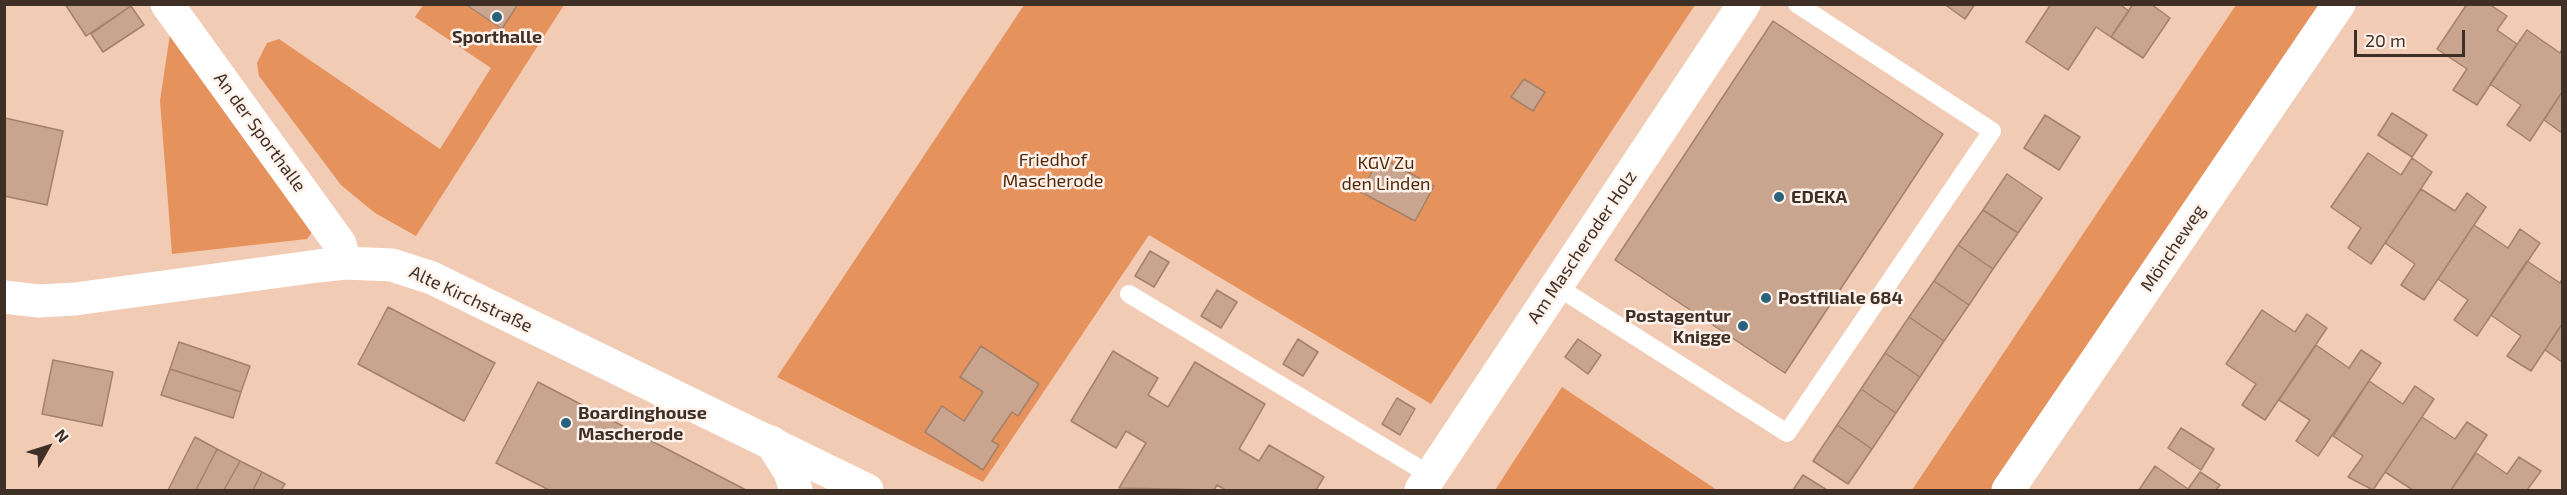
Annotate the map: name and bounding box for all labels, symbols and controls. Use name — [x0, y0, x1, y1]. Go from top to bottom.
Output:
marker: Sporthalle — [490, 10, 504, 24]
scale bar — [2357, 18, 2468, 56]
place label: Sporthalle — [452, 26, 542, 48]
text: 20 m — [2365, 29, 2406, 51]
street label: An der Sporthalle — [209, 68, 311, 196]
park label: Friedhof Mascherode — [1003, 149, 1103, 192]
park label: KGV Zu den Linden — [1341, 152, 1431, 195]
street label: Am Mascheroder Holz — [1523, 166, 1641, 328]
place label: EDEKA — [1791, 186, 1847, 208]
marker: EDEKA — [1772, 190, 1786, 204]
street label: Möncheweg — [2136, 201, 2210, 295]
street label: Alte Kirchstraße — [406, 261, 536, 337]
place label: Postfiliale 684 — [1778, 287, 1903, 309]
marker: Postfiliale 684 — [1759, 291, 1773, 305]
place label: Postagentur Knigge — [1625, 305, 1731, 348]
marker: Postagentur Knigge — [1736, 319, 1750, 333]
place label: Boardinghouse Mascherode — [578, 402, 707, 444]
marker: Boardinghouse Mascherode — [559, 416, 573, 430]
north arrow — [18, 417, 78, 477]
text: N — [51, 425, 73, 446]

